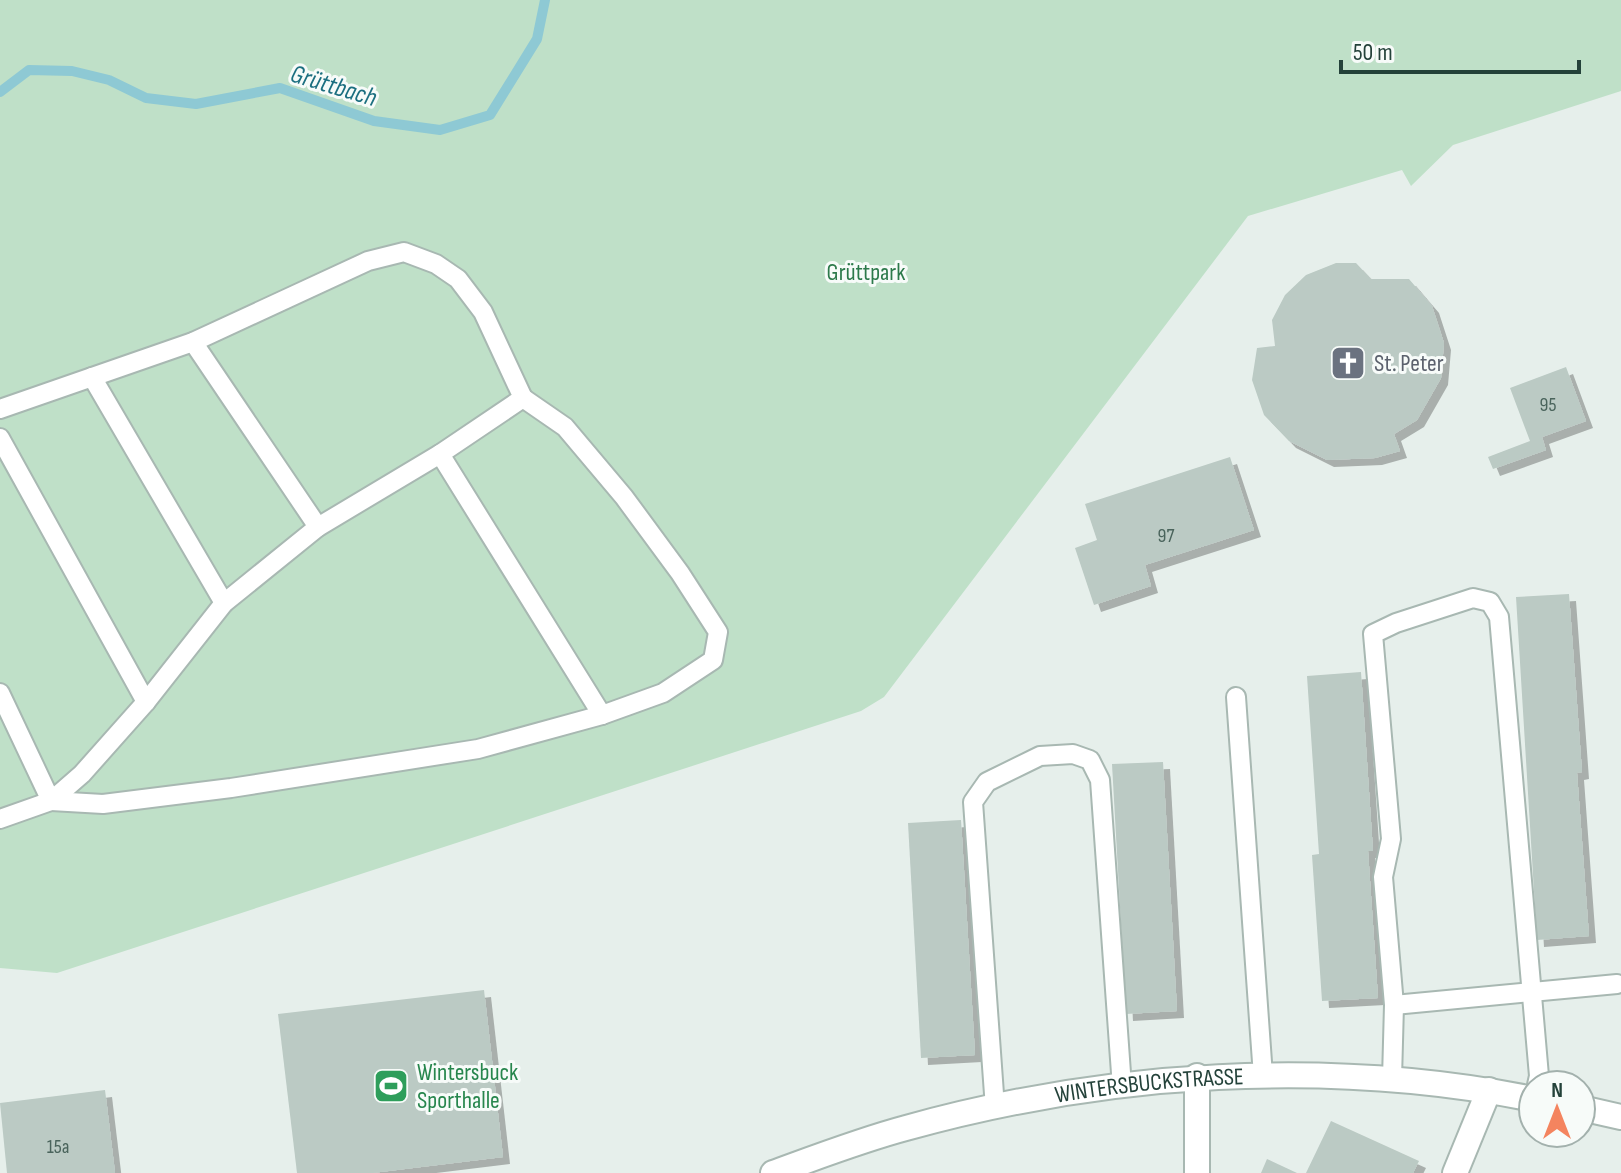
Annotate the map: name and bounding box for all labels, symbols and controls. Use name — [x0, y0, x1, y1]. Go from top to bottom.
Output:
scale bar — [1341, 24, 1579, 74]
text: 50 m — [1353, 38, 1393, 67]
water label: Grüttbach — [287, 59, 380, 114]
park label: Grüttpark — [827, 258, 905, 287]
church icon: St. Peter — [1329, 344, 1367, 382]
place label: St. Peter — [1374, 349, 1444, 378]
house number: 95 — [1540, 393, 1556, 417]
house number: 97 — [1158, 524, 1174, 548]
place label: Wintersbuck Sporthalle — [417, 1058, 518, 1115]
street label: WINTERSBUCKSTRASSE — [1053, 1062, 1244, 1110]
sports icon: Wintersbuck Sporthalle — [372, 1067, 410, 1105]
north arrow — [1517, 1069, 1597, 1149]
text: N — [1551, 1077, 1563, 1104]
house number: 15a — [47, 1135, 69, 1159]

